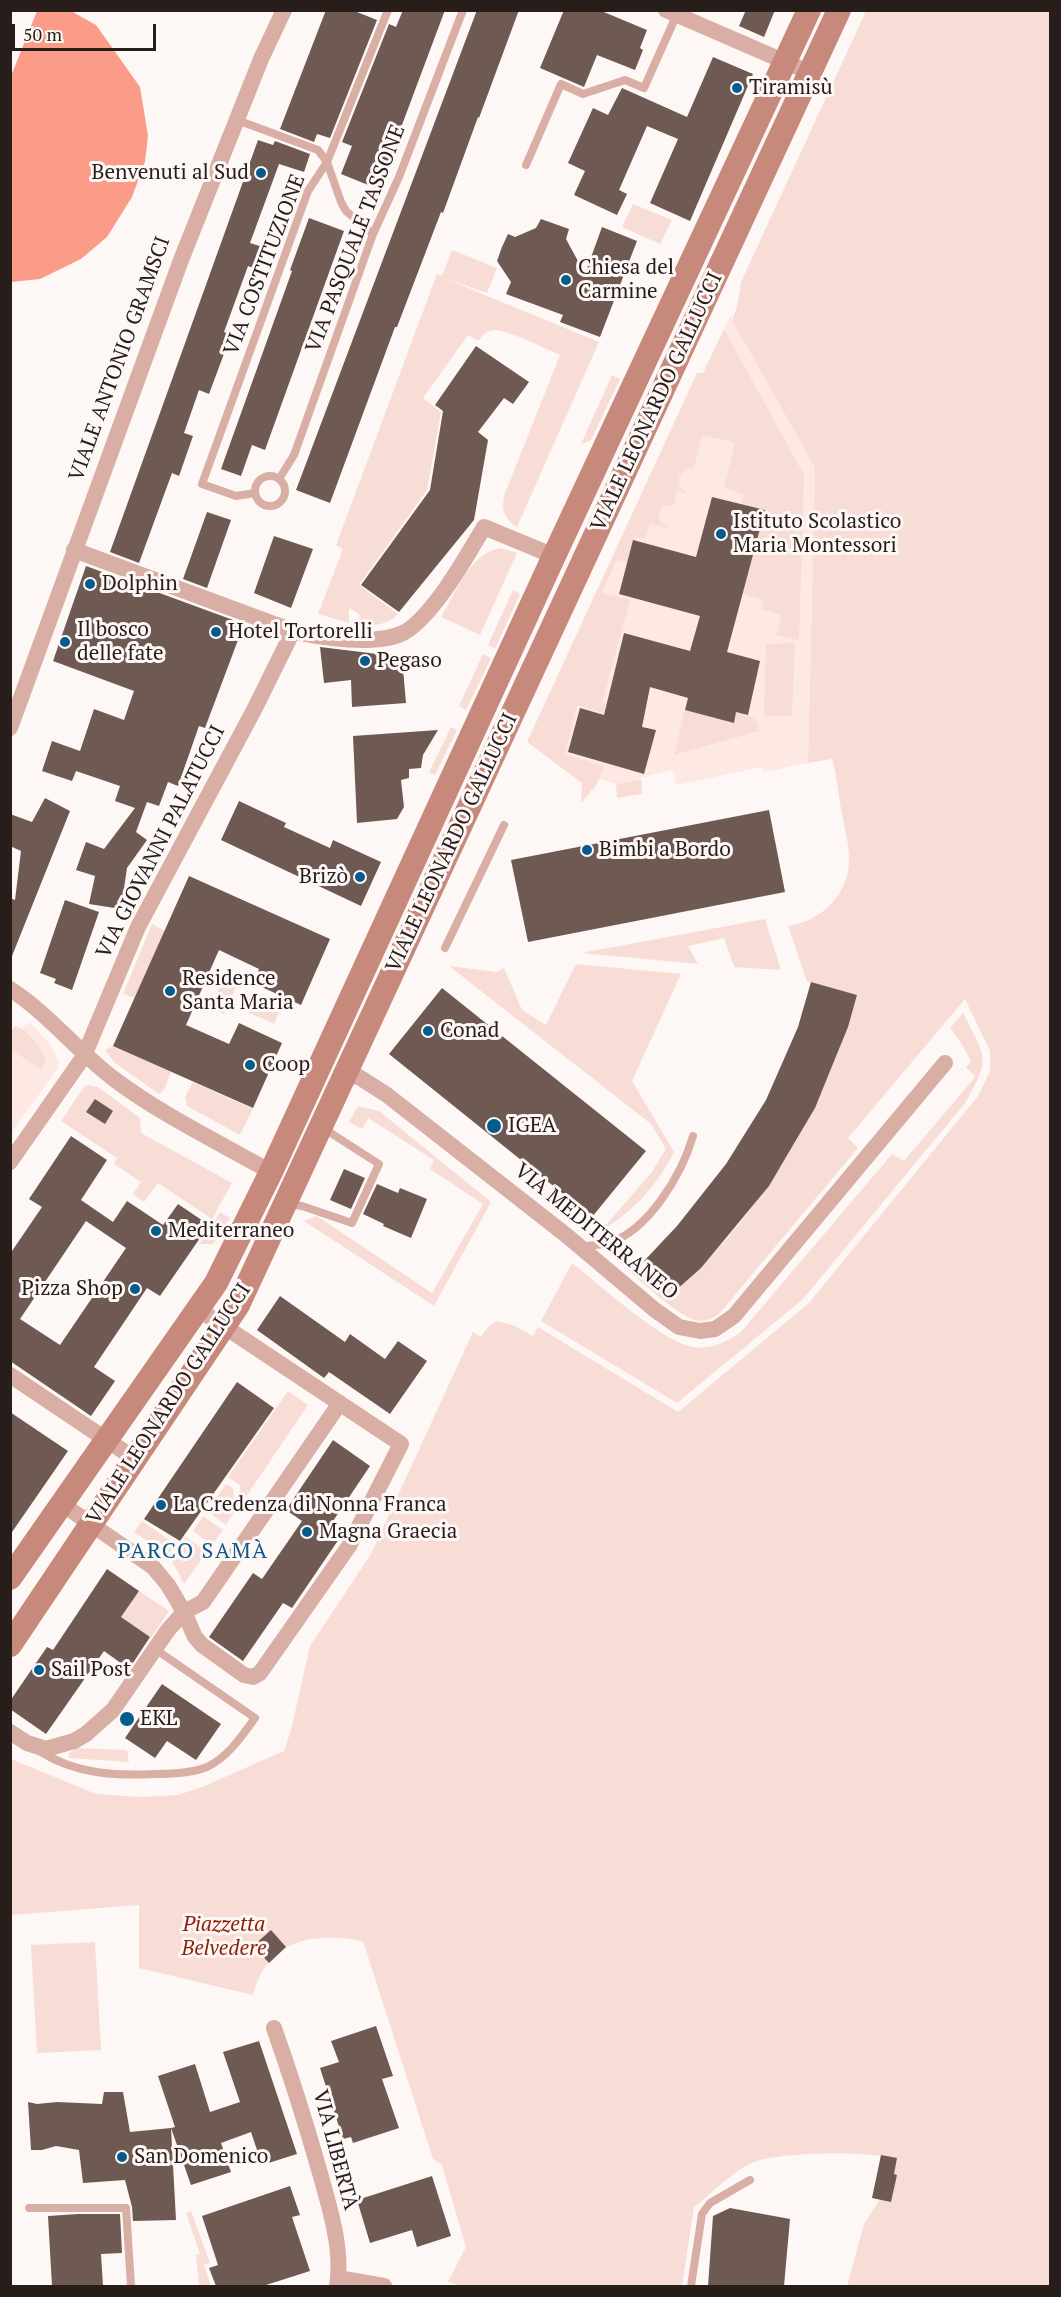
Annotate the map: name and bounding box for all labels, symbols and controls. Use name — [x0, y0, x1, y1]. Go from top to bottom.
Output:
scale bar — [15, 12, 159, 50]
text: 50 m — [23, 22, 62, 46]
place label: Tiramisù — [749, 75, 833, 101]
marker: Tiramisù — [730, 81, 744, 95]
street label: VIA PASQUALE TASSONE — [301, 122, 411, 356]
place label: Benvenuti al Sud — [91, 160, 249, 186]
marker: Benvenuti al Sud — [254, 166, 268, 180]
street label: VIA COSTITUZIONE — [219, 171, 311, 359]
street label: VIALE ANTONIO GRAMSCI — [64, 233, 176, 485]
place label: Chiesa del Carmine — [578, 255, 674, 305]
street label: VIALE LEONARDO GALLUCCI — [586, 269, 728, 535]
marker: Chiesa del Carmine — [559, 273, 573, 287]
place label: Istituto Scolastico Maria Montessori — [733, 509, 901, 559]
marker: Istituto Scolastico Maria Montessori — [714, 527, 728, 541]
place label: Dolphin — [102, 571, 178, 597]
marker: Dolphin — [83, 577, 97, 591]
place label: Il bosco delle fate — [77, 617, 164, 667]
place label: Hotel Tortorelli — [228, 619, 373, 645]
marker: Hotel Tortorelli — [209, 625, 223, 639]
marker: Il bosco delle fate — [58, 635, 72, 649]
place label: Pegaso — [377, 648, 442, 674]
marker: Pegaso — [358, 654, 372, 668]
street label: VIALE LEONARDO GALLUCCI — [381, 710, 523, 976]
street label: VIA GIOVANNI PALATUCCI — [91, 721, 231, 963]
place label: Bimbi a Bordo — [599, 837, 731, 863]
marker: Bimbi a Bordo — [580, 843, 594, 857]
place label: Brizò — [299, 864, 348, 890]
marker: Brizò — [353, 870, 367, 884]
place label: Residence Santa Maria — [182, 966, 294, 1016]
marker: Residence Santa Maria — [163, 984, 177, 998]
place label: Conad — [440, 1018, 499, 1044]
marker: Conad — [421, 1024, 435, 1038]
place label: Coop — [262, 1052, 310, 1078]
marker: Coop — [243, 1058, 257, 1072]
place label: IGEA — [508, 1113, 556, 1139]
marker: IGEA — [485, 1117, 503, 1135]
street label: VIA MEDITERRANEO — [509, 1158, 683, 1306]
place label: Mediterraneo — [168, 1218, 294, 1244]
marker: Mediterraneo — [149, 1224, 163, 1238]
place label: Pizza Shop — [21, 1276, 123, 1302]
street label: VIALE LEONARDO GALLUCCI — [81, 1279, 257, 1529]
marker: Pizza Shop — [128, 1282, 142, 1296]
place label: La Credenza di Nonna Franca — [173, 1492, 447, 1518]
marker: La Credenza di Nonna Franca — [154, 1498, 168, 1512]
place label: Magna Graecia — [319, 1519, 457, 1545]
marker: Magna Graecia — [300, 1525, 314, 1539]
district label: PARCO SAMÀ — [117, 1539, 269, 1565]
place label: Sail Post — [51, 1657, 131, 1683]
marker: Sail Post — [32, 1663, 46, 1677]
place label: EKL — [140, 1706, 177, 1732]
marker: EKL — [118, 1710, 136, 1728]
park label: Piazzetta Belvedere — [181, 1912, 267, 1962]
street label: VIA LIBERTÀ — [307, 2087, 363, 2213]
place label: San Domenico — [134, 2144, 268, 2170]
marker: San Domenico — [115, 2150, 129, 2164]

